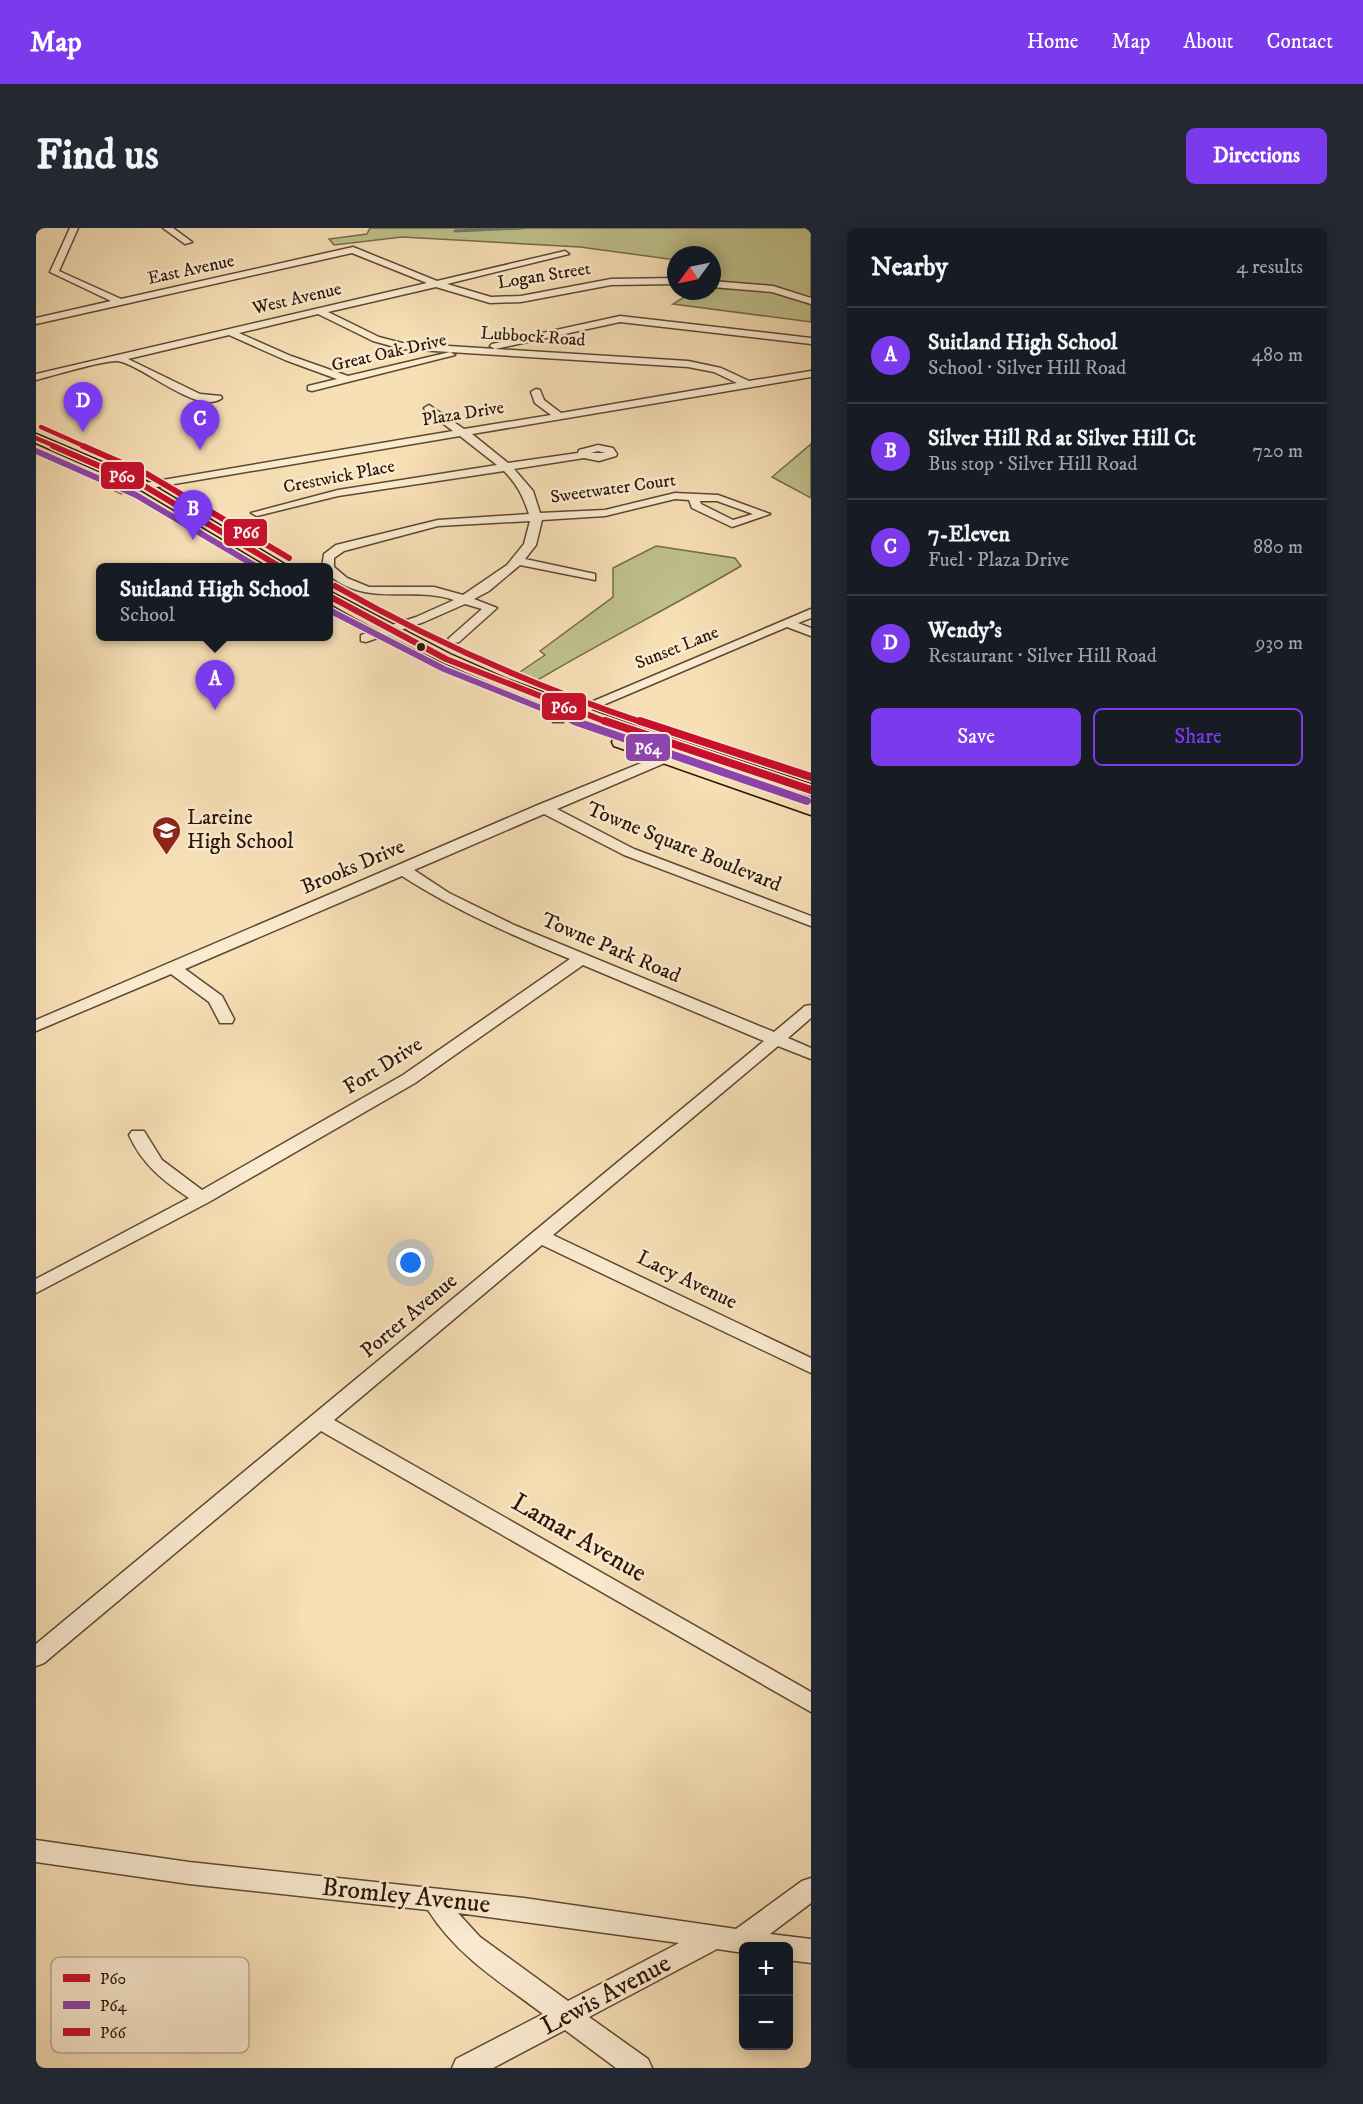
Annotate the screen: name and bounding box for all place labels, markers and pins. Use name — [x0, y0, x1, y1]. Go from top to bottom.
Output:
pin: D — [64, 382, 102, 432]
pin: C — [180, 400, 220, 450]
pin: B — [174, 490, 212, 540]
unlabelled marker — [415, 641, 427, 653]
pin: A — [196, 660, 234, 710]
place label: Lareine High School — [187, 805, 294, 855]
school or university icon: Lareine High School — [150, 814, 182, 856]

